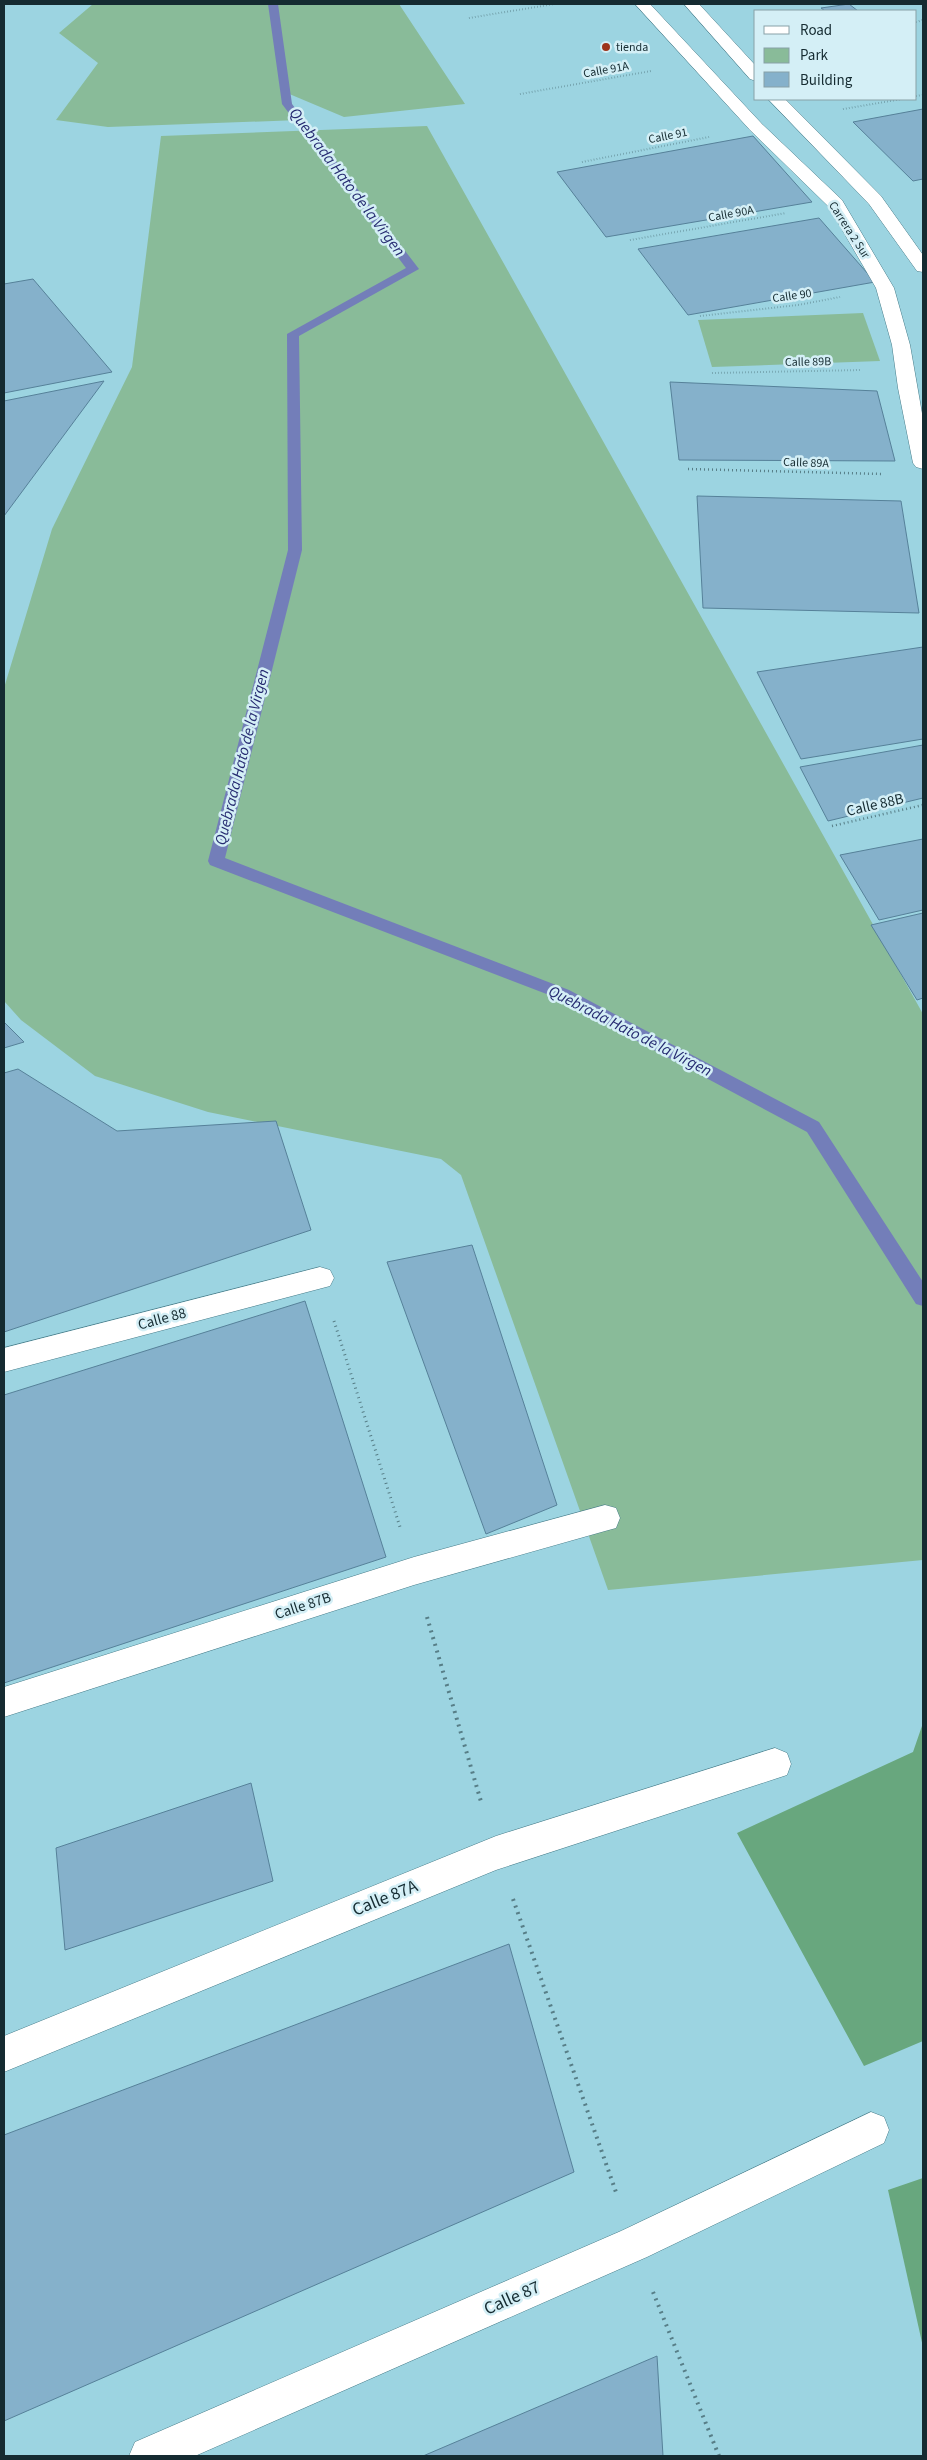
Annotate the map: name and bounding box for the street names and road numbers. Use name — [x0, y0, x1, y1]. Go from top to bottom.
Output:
street label: Calle 91A — [582, 58, 631, 82]
street label: Calle 91 — [647, 124, 689, 148]
street label: Carrera 2 Sur — [824, 198, 874, 263]
street label: Calle 90A — [707, 202, 756, 226]
street label: Calle 90 — [771, 285, 813, 307]
street label: Calle 89B — [785, 353, 831, 371]
street label: Calle 89A — [783, 454, 830, 472]
street label: Calle 88B — [844, 788, 906, 822]
street label: Calle 88 — [136, 1302, 188, 1336]
street label: Calle 87B — [272, 1587, 334, 1625]
street label: Calle 87A — [348, 1873, 422, 1922]
street label: Calle 87 — [480, 2275, 544, 2321]

